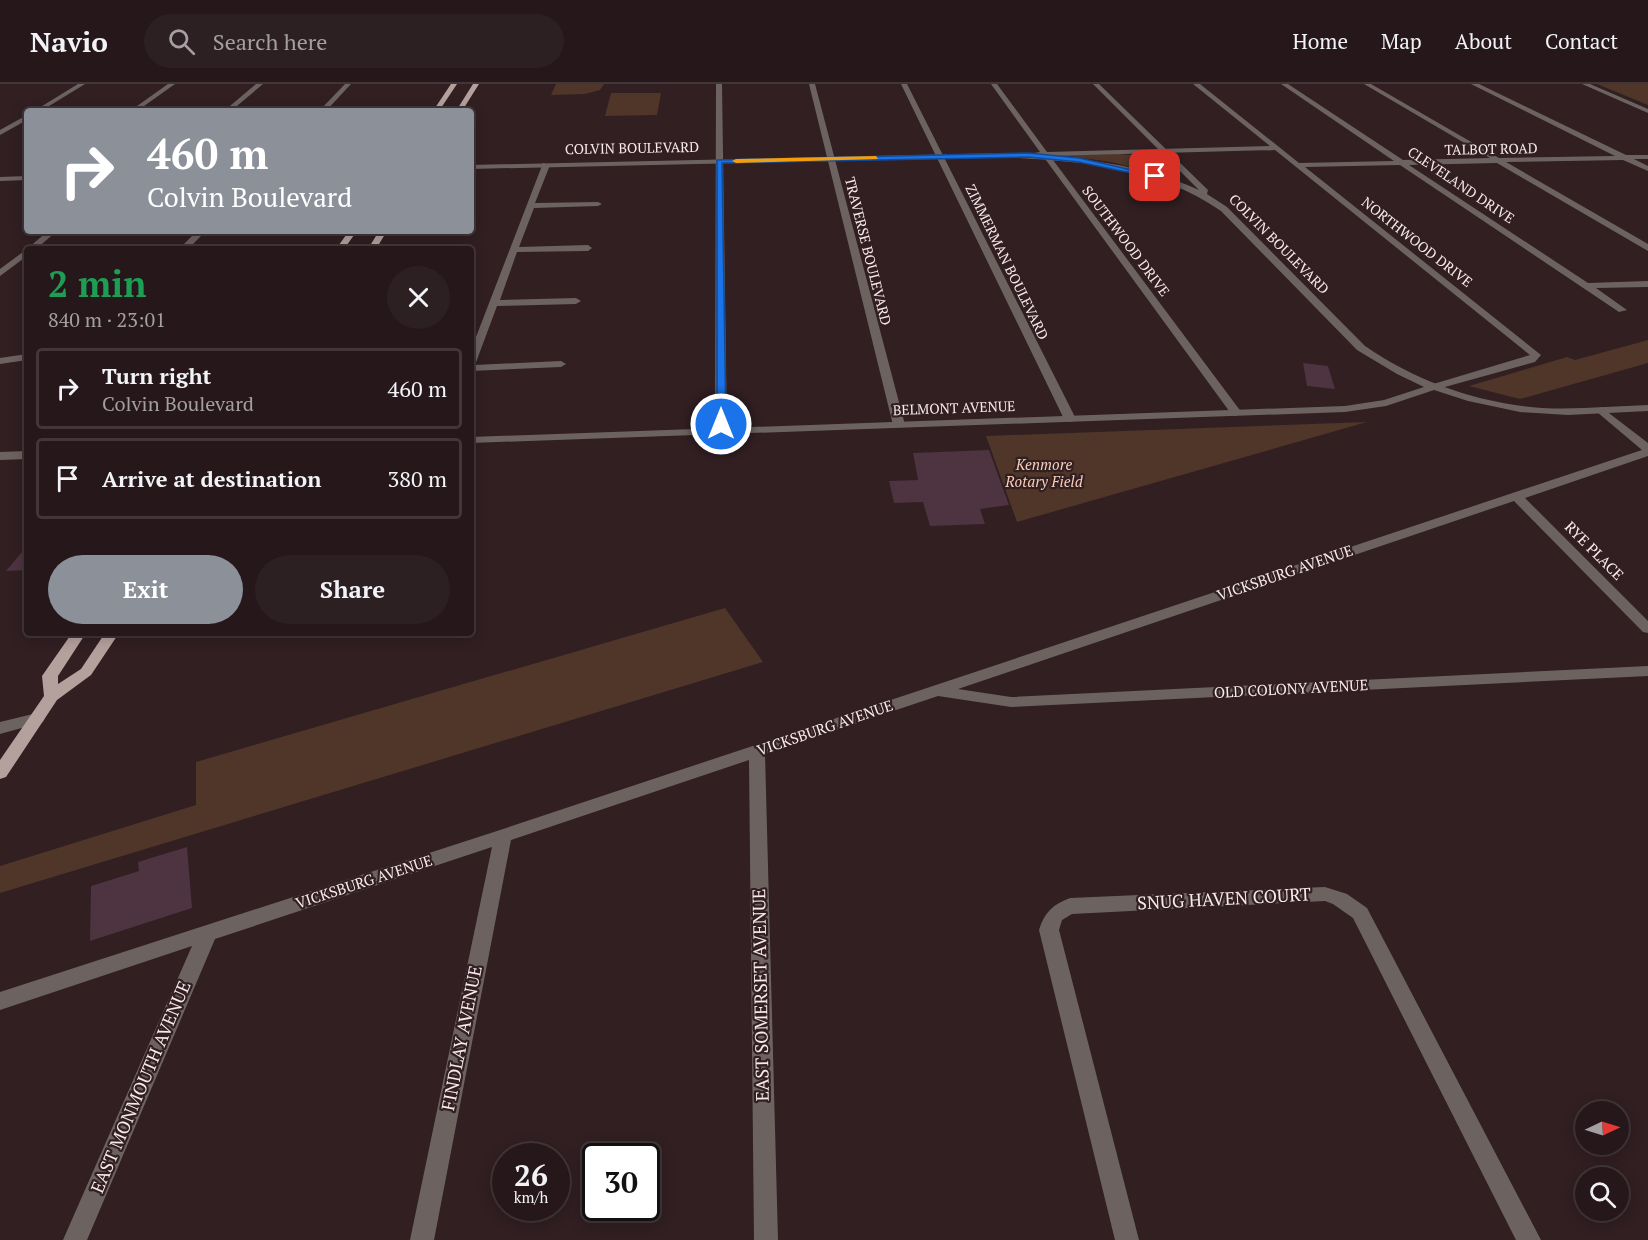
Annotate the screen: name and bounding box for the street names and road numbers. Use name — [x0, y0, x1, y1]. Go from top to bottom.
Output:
street label: COLVIN BOULEVARD — [565, 137, 699, 158]
street label: TALBOT ROAD — [1444, 138, 1538, 159]
street label: CLEVELAND DRIVE — [1404, 142, 1518, 227]
street label: TRAVERSE BOULEVARD — [841, 175, 896, 327]
street label: ZIMMERMAN BOULEVARD — [961, 181, 1053, 343]
street label: SOUTHWOOD DRIVE — [1078, 181, 1174, 300]
street label: COLVIN BOULEVARD — [1225, 189, 1334, 298]
street label: NORTHWOOD DRIVE — [1358, 192, 1477, 291]
street label: BELMONT AVENUE — [892, 396, 1016, 419]
street label: RYE PLACE — [1561, 516, 1629, 584]
street label: VICKSBURG AVENUE — [1214, 539, 1355, 605]
street label: OLD COLONY AVENUE — [1213, 674, 1369, 702]
street label: VICKSBURG AVENUE — [754, 694, 895, 760]
street label: VICKSBURG AVENUE — [293, 850, 435, 913]
street label: SNUG HAVEN COURT — [1137, 881, 1311, 915]
street label: EAST SOMERSET AVENUE — [746, 888, 774, 1102]
street label: FINDLAY AVENUE — [435, 963, 487, 1112]
street label: EAST MONMOUTH AVENUE — [84, 977, 196, 1196]

